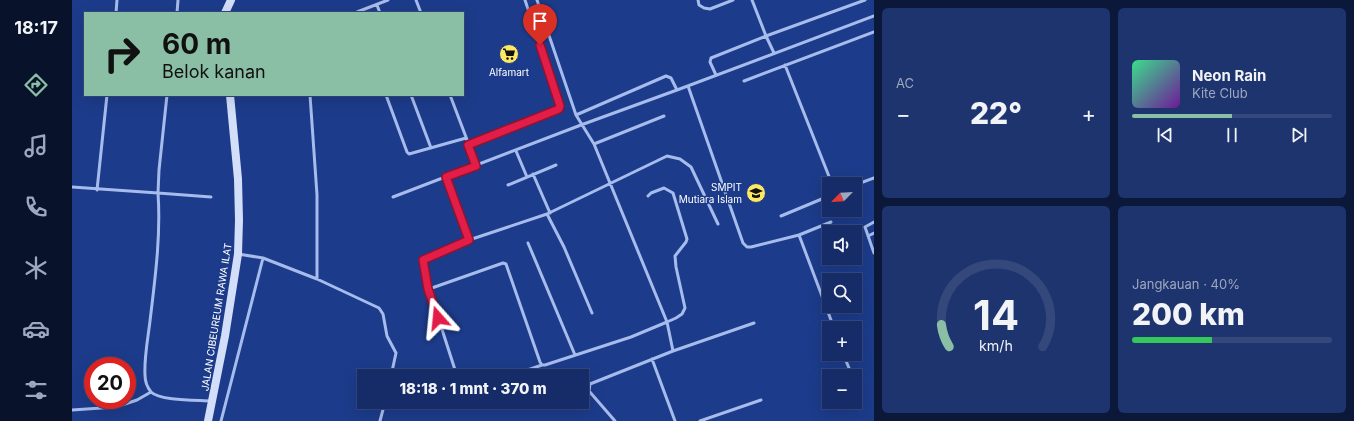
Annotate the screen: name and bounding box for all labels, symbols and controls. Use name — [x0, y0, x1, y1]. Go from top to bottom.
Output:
pin — [523, 4, 557, 45]
icon: arrive — [529, 10, 551, 32]
text: 18:17 — [14, 17, 58, 38]
text: 60 m — [162, 27, 231, 61]
icon: right — [96, 28, 148, 80]
supermarket icon: Alfamart — [498, 43, 520, 65]
text: Belok kanan — [162, 61, 266, 82]
place label: Alfamart — [489, 66, 530, 78]
text: Neon Rain — [1192, 66, 1266, 85]
icon: directions — [22, 71, 50, 99]
text: AC — [896, 75, 914, 91]
text: Kite Club — [1192, 85, 1248, 101]
text: 22° — [970, 95, 1022, 131]
text: − — [896, 101, 911, 127]
text: + — [1081, 101, 1096, 127]
icon: previous — [1154, 124, 1176, 146]
icon: pause — [1221, 124, 1243, 146]
icon: next — [1288, 124, 1310, 146]
icon: music — [22, 132, 50, 160]
north arrow — [822, 177, 862, 217]
map controls — [822, 177, 862, 409]
place label: SMPIT Mutiara Islam — [679, 181, 742, 205]
school or university icon: SMPIT Mutiara Islam — [745, 182, 767, 204]
icon: phone — [22, 193, 50, 221]
button: sound — [822, 225, 862, 265]
street label: JALAN CIBEUREUM RAWA ILAT — [198, 242, 234, 392]
icon: climate — [22, 254, 50, 282]
button: search — [822, 273, 862, 313]
text: Jangkauan · 40% — [1132, 276, 1240, 292]
text: 14 — [973, 290, 1019, 340]
text: 200 km — [1132, 296, 1245, 332]
position arrow — [417, 297, 459, 339]
icon: car — [22, 315, 50, 343]
button: + — [822, 321, 862, 361]
text: km/h — [979, 337, 1013, 354]
speed limit sign: 20 — [84, 357, 136, 409]
button: − — [822, 369, 862, 409]
icon: filters — [22, 376, 50, 404]
text: 18:18 · 1 mnt · 370 m — [399, 379, 547, 398]

